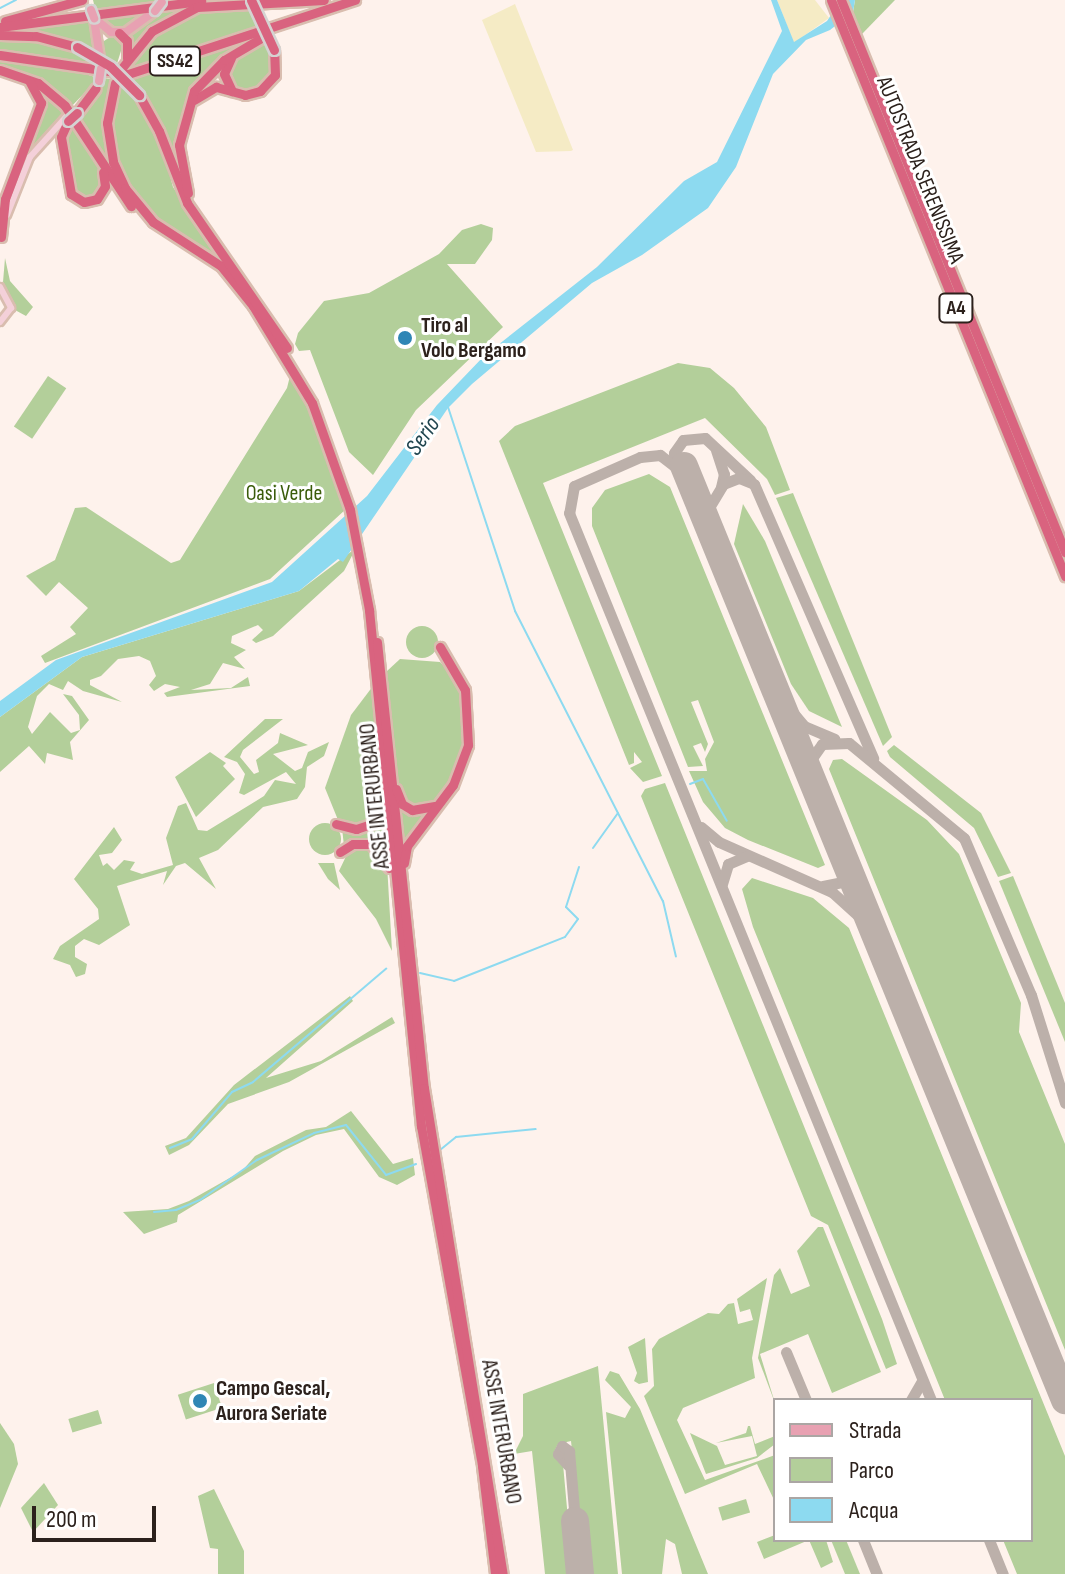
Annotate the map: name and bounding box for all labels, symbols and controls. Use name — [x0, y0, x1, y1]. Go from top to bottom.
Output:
road number: SS42 — [147, 45, 203, 77]
street label: AUTOSTRADA SERENISSIMA — [870, 73, 970, 267]
road number: A4 — [938, 292, 974, 324]
place label: Tiro al Volo Bergamo — [421, 312, 526, 364]
marker: Tiro al Volo Bergamo — [396, 329, 414, 347]
water label: Serio — [400, 411, 446, 461]
park label: Oasi Verde — [246, 481, 322, 507]
street label: ASSE INTERURBANO — [354, 722, 396, 870]
street label: ASSE INTERURBANO — [475, 1358, 527, 1506]
place label: Campo Gescal, Aurora Seriate — [216, 1375, 330, 1426]
marker: Campo Gescal, Aurora Seriate — [191, 1392, 209, 1410]
legend — [773, 1398, 1033, 1542]
text: Strada — [849, 1416, 902, 1445]
text: Parco — [849, 1456, 894, 1485]
scale bar — [36, 1490, 160, 1540]
text: Acqua — [849, 1496, 898, 1525]
text: 200 m — [46, 1505, 97, 1534]

